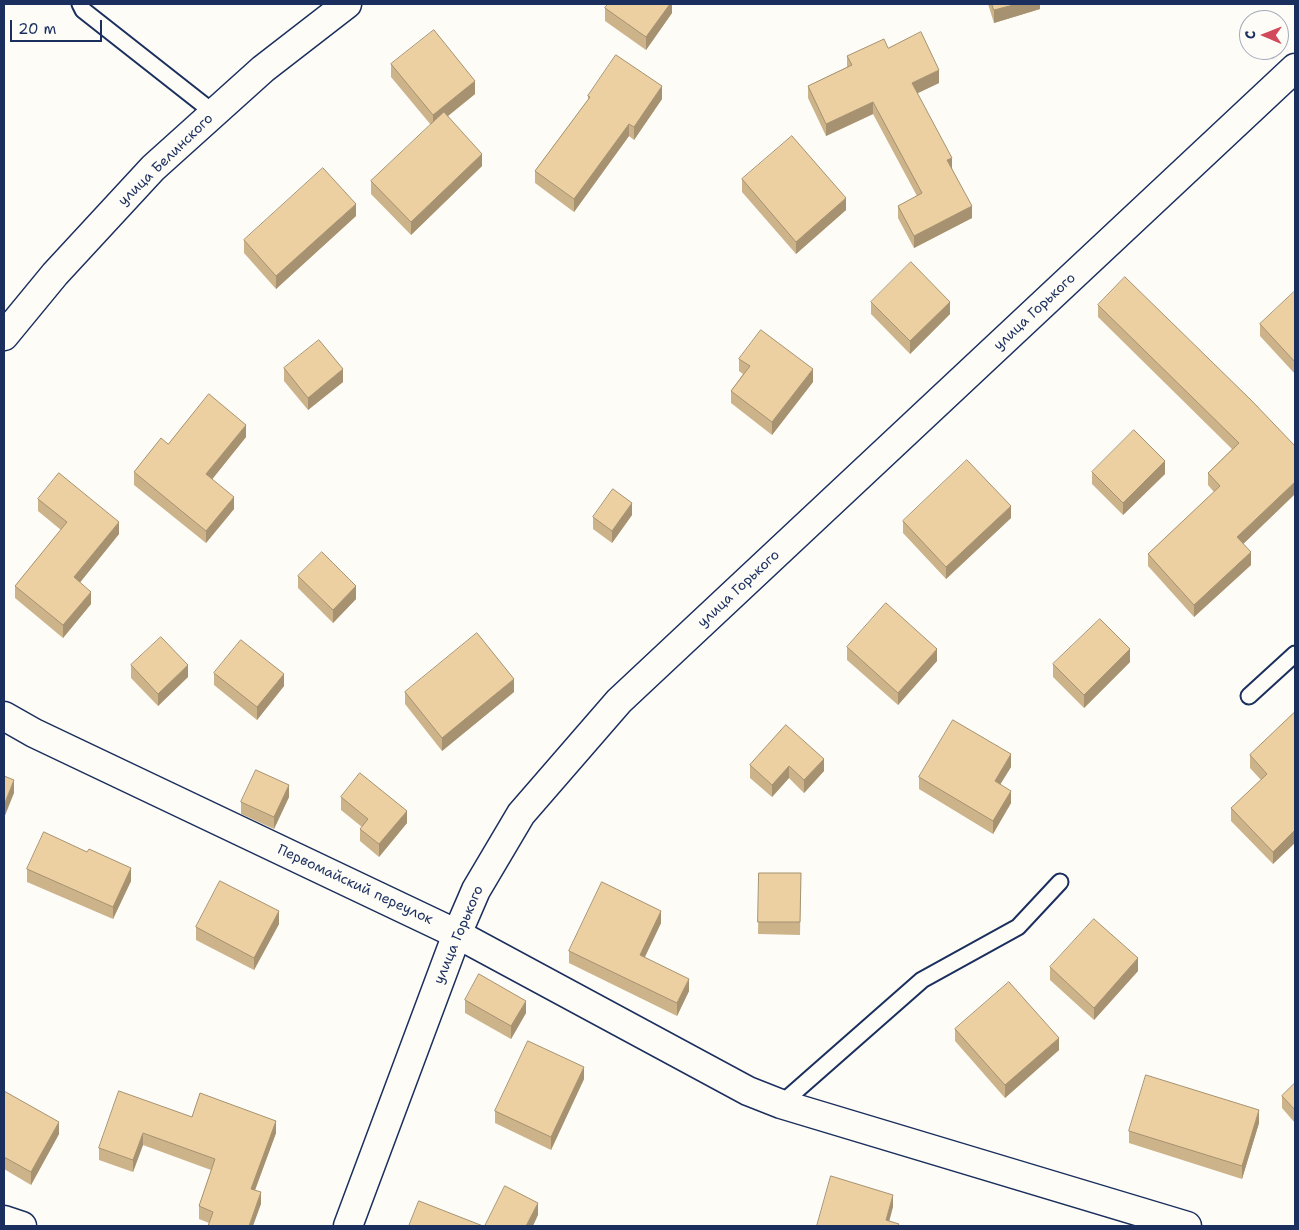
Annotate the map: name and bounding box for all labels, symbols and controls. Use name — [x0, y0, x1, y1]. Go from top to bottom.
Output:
scale bar — [12, 10, 105, 42]
north arrow — [1239, 10, 1289, 60]
text: 20 m — [18, 19, 57, 39]
text: С — [1241, 30, 1259, 39]
street label: улица Белинского — [115, 110, 217, 210]
street label: улица Горького — [991, 270, 1079, 354]
street label: улица Горького — [695, 547, 783, 631]
street label: Первомайский переулок — [275, 842, 435, 928]
street label: улица Горького — [431, 883, 487, 987]

